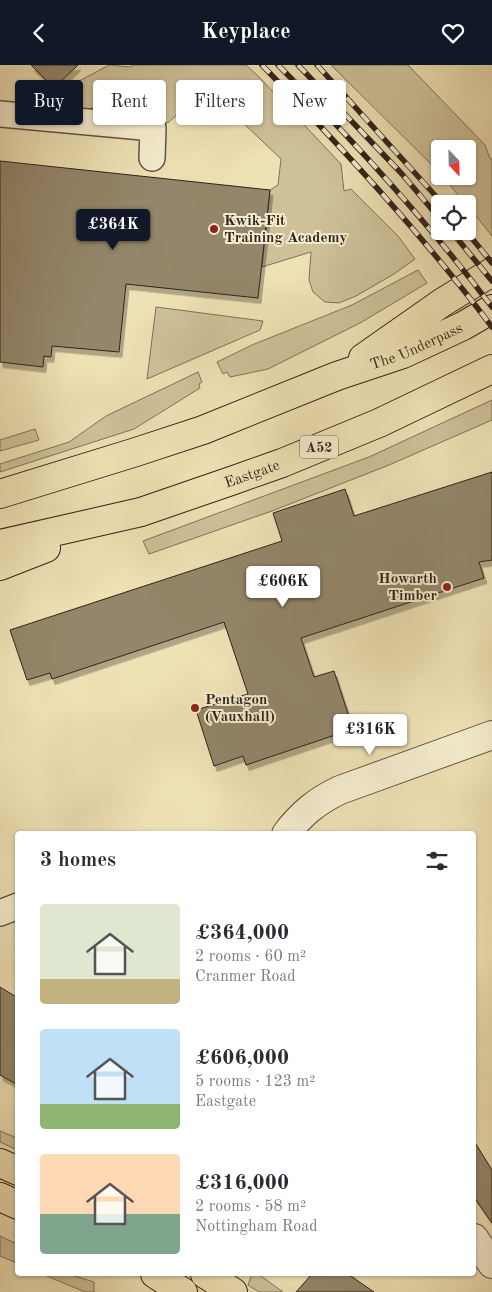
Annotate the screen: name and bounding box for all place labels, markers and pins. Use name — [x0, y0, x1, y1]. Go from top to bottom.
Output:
pin: £364K — [78, 209, 148, 251]
place label: Kwik-Fit Training Academy — [224, 214, 348, 246]
marker: Kwik-Fit Training Academy — [208, 223, 220, 235]
pin: £606K — [248, 565, 318, 608]
place label: Howarth Timber — [378, 572, 437, 604]
marker: Howarth Timber — [441, 581, 453, 593]
place label: Pentagon (Vauxhall) — [205, 693, 275, 725]
marker: Pentagon (Vauxhall) — [189, 702, 201, 714]
pin: £316K — [335, 713, 405, 756]

